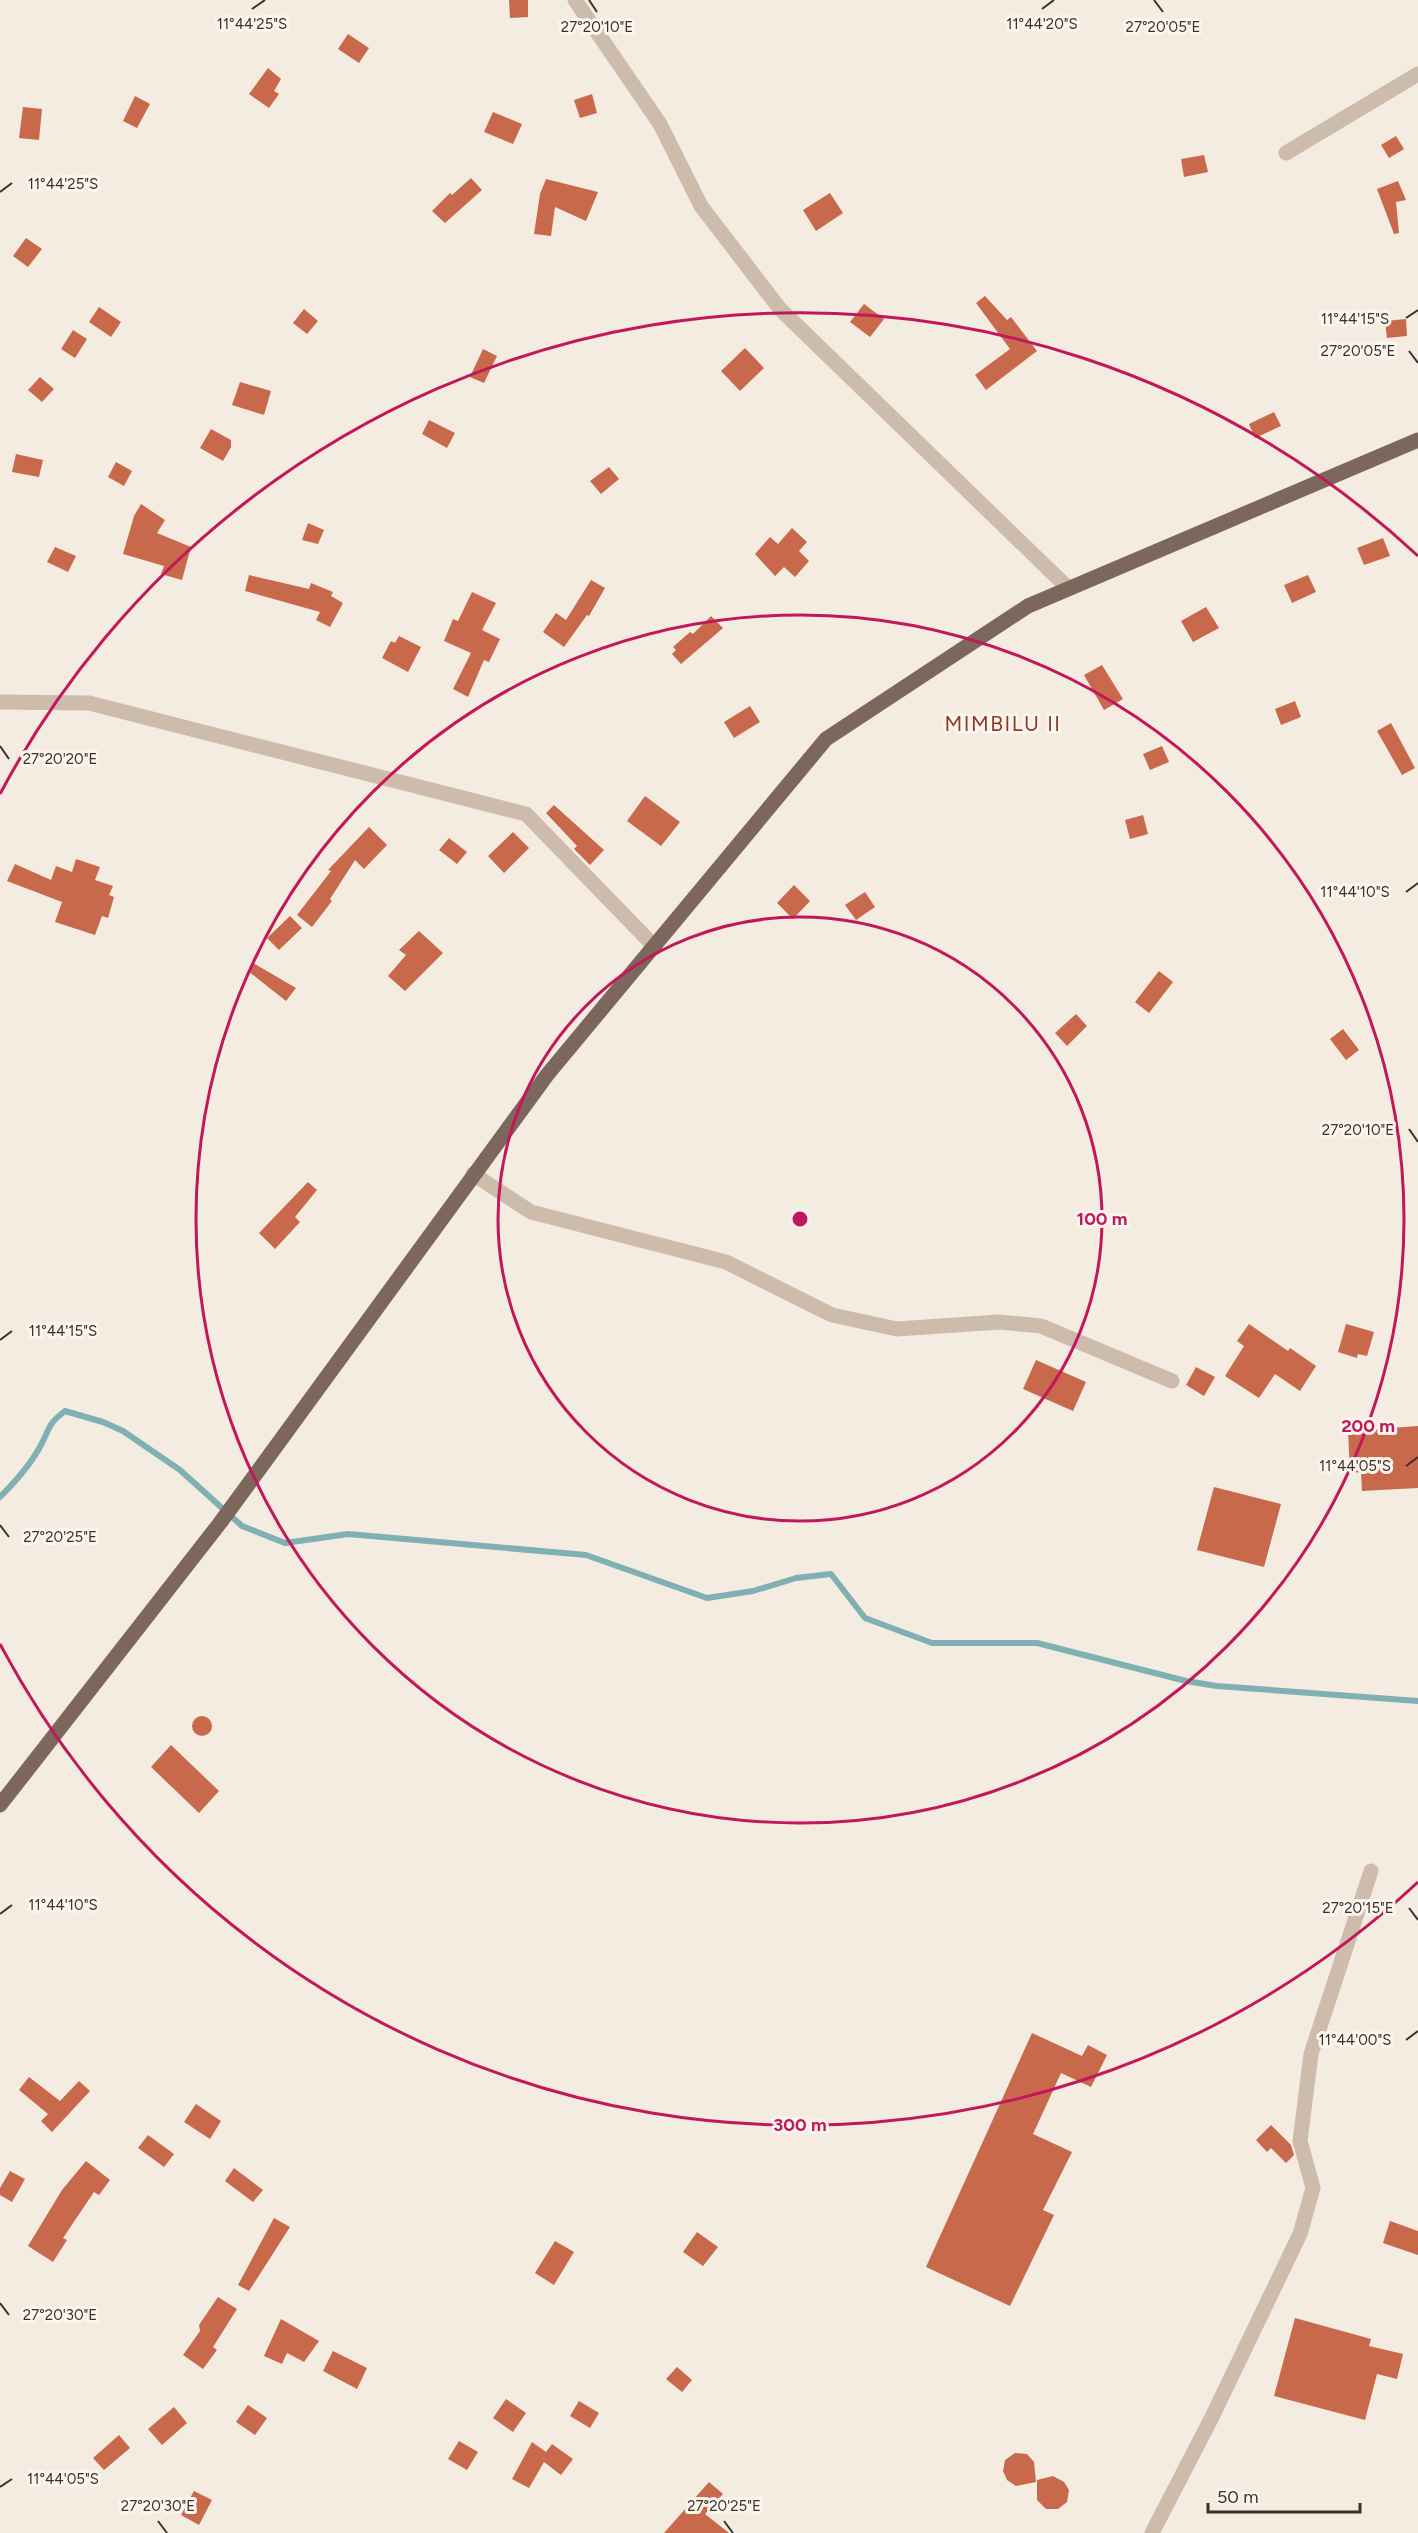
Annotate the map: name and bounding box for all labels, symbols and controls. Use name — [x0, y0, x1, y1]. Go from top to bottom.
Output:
text: 11°44'25"S — [217, 15, 287, 33]
text: 11°44'20"S — [1006, 15, 1078, 33]
text: 27°20'10"E — [561, 18, 633, 36]
text: 27°20'05"E — [1126, 18, 1200, 36]
text: 11°44'25"S — [28, 175, 98, 193]
text: 11°44'15"S — [1321, 310, 1389, 328]
text: 27°20'05"E — [1321, 342, 1395, 360]
district label: MIMBILU II — [944, 711, 1062, 736]
text: 27°20'20"E — [23, 750, 97, 768]
text: 11°44'10"S — [1320, 883, 1390, 901]
text: 27°20'10"E — [1322, 1121, 1394, 1139]
text: 100 m — [1077, 1208, 1127, 1230]
centre of rings — [790, 1209, 810, 1229]
text: 11°44'15"S — [29, 1322, 97, 1340]
text: 200 m — [1341, 1415, 1395, 1437]
text: 11°44'05"S — [1319, 1457, 1391, 1475]
text: 27°20'25"E — [23, 1528, 97, 1546]
text: 11°44'10"S — [28, 1896, 98, 1914]
text: 27°20'15"E — [1322, 1899, 1394, 1917]
text: 11°44'00"S — [1319, 2031, 1391, 2049]
text: 300 m — [773, 2114, 827, 2136]
text: 27°20'30"E — [23, 2306, 97, 2324]
text: 11°44'05"S — [27, 2470, 99, 2488]
scale bar — [1208, 2476, 1360, 2514]
text: 50 m — [1217, 2486, 1259, 2508]
text: 27°20'30"E — [121, 2497, 195, 2515]
text: 27°20'25"E — [687, 2497, 761, 2515]

